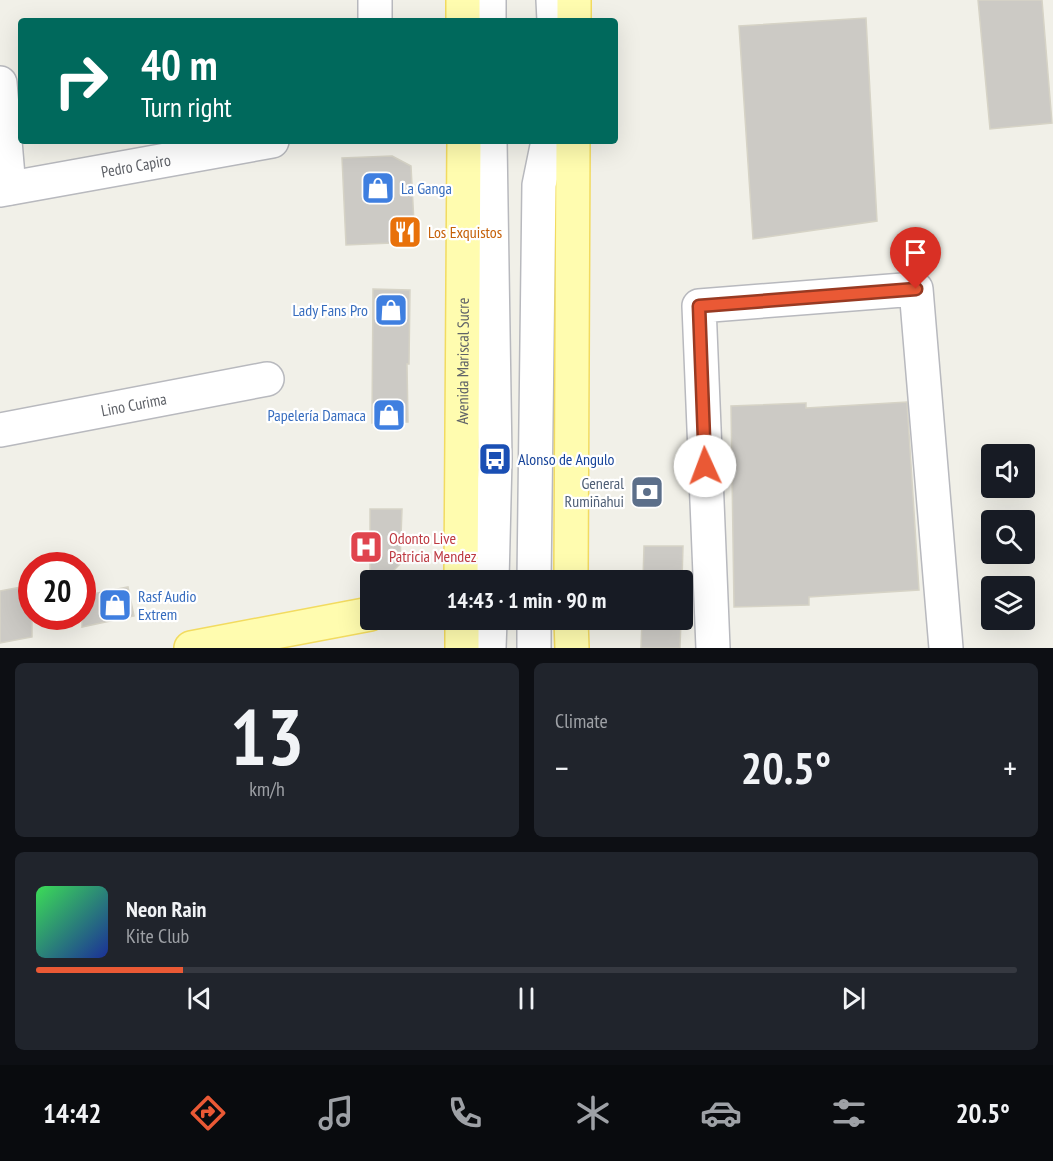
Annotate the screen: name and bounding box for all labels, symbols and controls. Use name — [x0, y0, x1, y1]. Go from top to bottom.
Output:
text: 40 m — [141, 37, 218, 92]
icon: right — [42, 42, 120, 120]
text: Turn right — [141, 90, 232, 124]
street label: Pedro Capiro — [99, 149, 172, 182]
shop icon: La Ganga — [360, 170, 396, 206]
place label: La Ganga — [401, 178, 452, 198]
restaurant icon: Los Exquistos — [387, 214, 423, 250]
place label: Los Exquistos — [428, 222, 502, 242]
pin — [890, 227, 941, 289]
icon: arrive — [899, 236, 932, 269]
shop icon: Lady Fans Pro — [373, 292, 409, 328]
street label: Avenida Mariscal Sucre — [452, 298, 473, 424]
place label: Lady Fans Pro — [292, 300, 368, 320]
street label: Lino Curima — [99, 388, 168, 421]
shop icon: Papelería Damaca — [371, 397, 407, 433]
place label: Papelería Damaca — [268, 405, 366, 425]
position arrow — [673, 434, 737, 498]
bus stop icon: Alonso de Angulo — [477, 441, 513, 477]
map controls — [981, 444, 1035, 630]
button: sound — [981, 444, 1035, 498]
place label: Alonso de Angulo — [518, 449, 615, 469]
place label: General Rumiñahui — [565, 473, 624, 511]
bank icon: General Rumiñahui — [629, 474, 665, 510]
button: search — [981, 510, 1035, 564]
place label: Odonto Live Patricia Mendez — [389, 528, 477, 566]
hospital icon: Odonto Live Patricia Mendez — [348, 529, 384, 565]
speed limit sign: 20 — [18, 552, 96, 630]
button: layers — [981, 576, 1035, 630]
place label: Rasf Audio Extrem — [138, 586, 196, 624]
text: 14:43 · 1 min · 90 m — [447, 586, 606, 614]
shop icon: Rasf Audio Extrem — [97, 587, 133, 623]
text: 13 — [230, 686, 304, 787]
text: Climate — [555, 708, 608, 734]
text: 20.5° — [741, 738, 831, 796]
text: − — [555, 746, 569, 789]
text: + — [1003, 746, 1017, 789]
text: km/h — [249, 776, 285, 802]
text: Neon Rain — [126, 895, 206, 923]
text: Kite Club — [126, 923, 189, 949]
icon: previous — [183, 982, 216, 1015]
icon: pause — [510, 982, 543, 1015]
icon: next — [837, 982, 870, 1015]
icon: directions — [187, 1092, 229, 1134]
icon: music — [315, 1092, 357, 1134]
icon: phone — [444, 1092, 486, 1134]
icon: climate — [572, 1092, 614, 1134]
icon: car — [700, 1092, 742, 1134]
icon: filters — [828, 1092, 870, 1134]
text: 14:42 — [43, 1096, 101, 1130]
text: 20.5° — [956, 1096, 1010, 1130]

